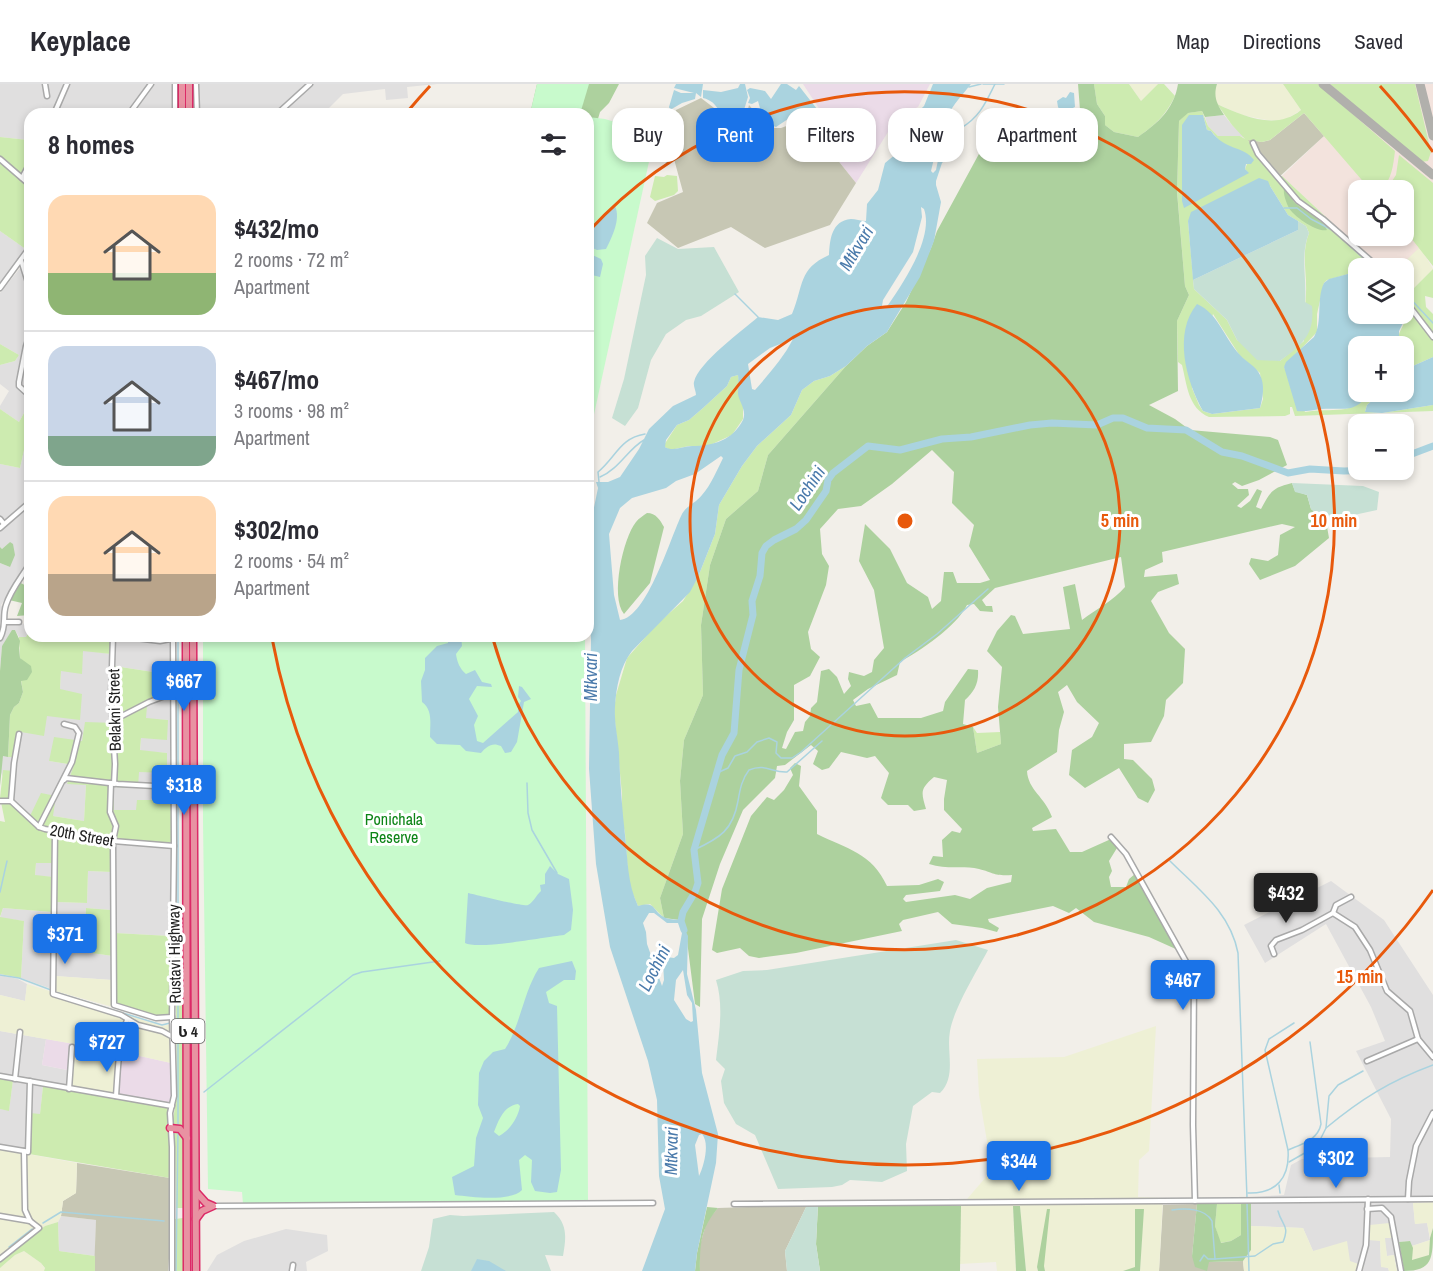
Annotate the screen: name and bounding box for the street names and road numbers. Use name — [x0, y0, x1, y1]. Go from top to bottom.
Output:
street label: Belakni Street — [102, 668, 126, 751]
street label: 20th Street — [48, 819, 116, 851]
street label: Rustavi Highway — [162, 904, 186, 1004]
road number: ს 4 — [172, 1019, 204, 1043]

